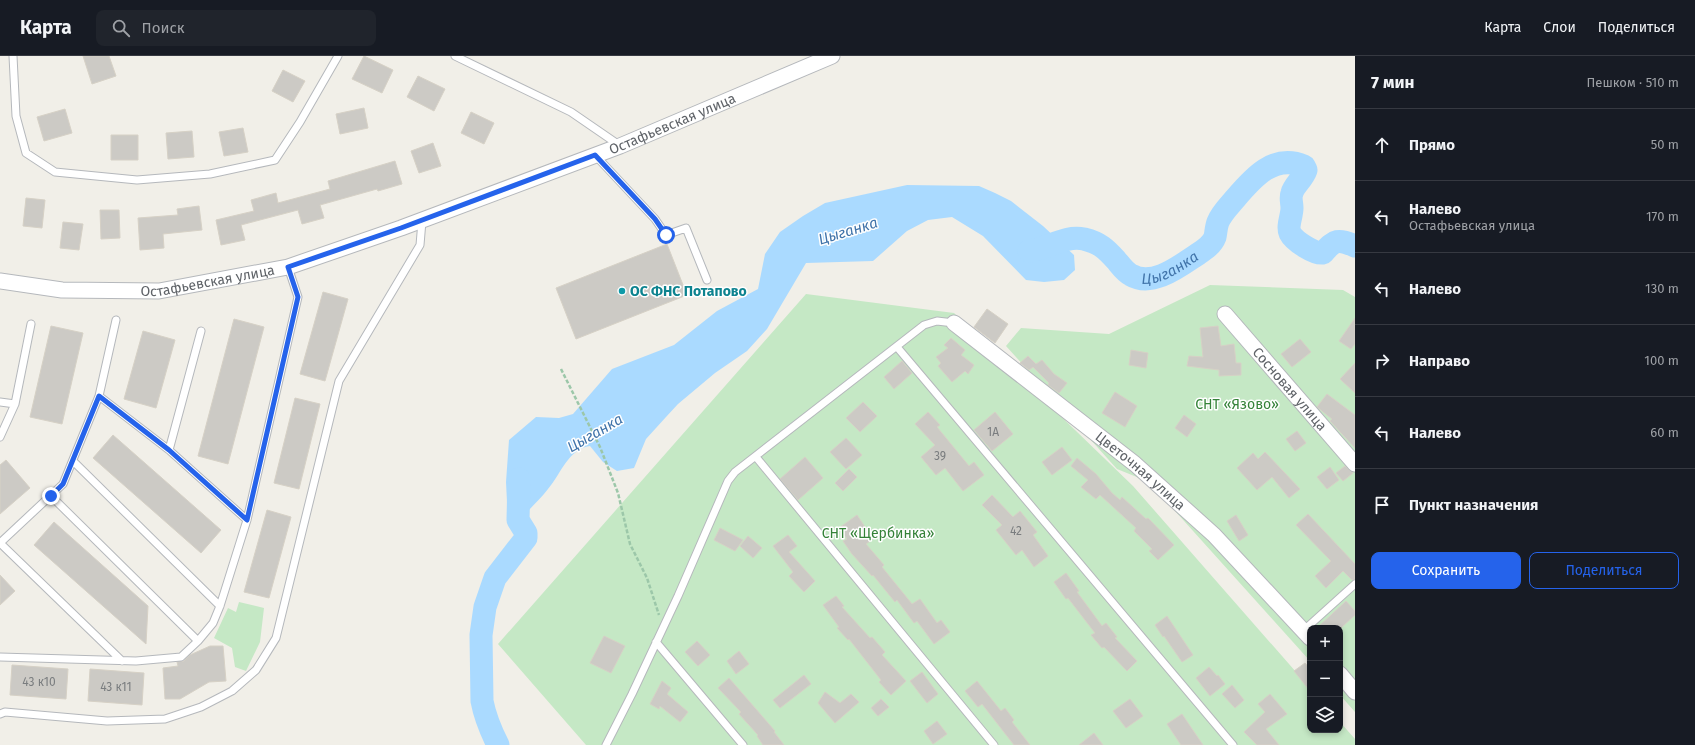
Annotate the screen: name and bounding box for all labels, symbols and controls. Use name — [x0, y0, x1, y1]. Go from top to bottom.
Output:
search box — [96, 10, 376, 46]
text: Карта — [20, 16, 72, 39]
icon: search — [110, 17, 132, 39]
text: Поиск — [142, 19, 184, 37]
text: Карта — [1484, 19, 1521, 36]
text: Слои — [1543, 19, 1576, 36]
text: Поделиться — [1598, 19, 1675, 36]
text: 7 мин — [1371, 72, 1414, 93]
text: Пешком · 510 m — [1587, 75, 1679, 90]
street label: Остафьевская улица — [607, 89, 738, 158]
icon: ahead — [1371, 134, 1393, 156]
text: Прямо — [1409, 136, 1455, 154]
text: 50 m — [1651, 137, 1679, 152]
text: Налево — [1409, 200, 1461, 218]
icon: left — [1371, 206, 1393, 228]
text: 170 m — [1646, 209, 1679, 224]
water label: Цыганка — [816, 213, 880, 249]
text: Остафьевская улица — [1409, 218, 1535, 233]
route start — [657, 226, 675, 244]
water label: Цыганка — [1141, 247, 1202, 288]
street label: Остафьевская улица — [140, 261, 276, 300]
icon: left — [1371, 278, 1393, 300]
text: Налево — [1409, 280, 1461, 298]
text: 130 m — [1645, 281, 1679, 296]
place label: ОС ФНС Потапово — [630, 283, 747, 300]
marker: ОС ФНС Потапово — [617, 286, 627, 296]
street label: Сосновая улица — [1249, 344, 1331, 434]
icon: right — [1371, 350, 1393, 372]
text: Направо — [1409, 352, 1470, 370]
text: 100 m — [1644, 353, 1679, 368]
park label: СНТ «Язово» — [1195, 396, 1279, 413]
water label: Цыганка — [564, 410, 626, 456]
icon: left — [1371, 422, 1393, 444]
text: Налево — [1409, 424, 1461, 442]
house number: 1А — [987, 425, 999, 439]
text: 60 m — [1650, 425, 1679, 440]
street label: Цветочная улица — [1092, 428, 1189, 514]
house number: 39 — [934, 449, 946, 463]
route end — [42, 487, 60, 505]
icon: arrive — [1371, 494, 1393, 516]
text: Пункт назначения — [1409, 496, 1538, 514]
house number: 42 — [1010, 524, 1022, 538]
park label: СНТ «Щербинка» — [822, 525, 934, 542]
button: Сохранить — [1371, 552, 1521, 589]
button: Поделиться — [1529, 552, 1679, 589]
map controls — [1307, 625, 1343, 733]
button: + — [1307, 625, 1343, 661]
button: − — [1307, 661, 1343, 697]
house number: 43 к10 — [22, 675, 56, 689]
house number: 43 к11 — [100, 680, 132, 694]
button: layers — [1307, 697, 1343, 733]

